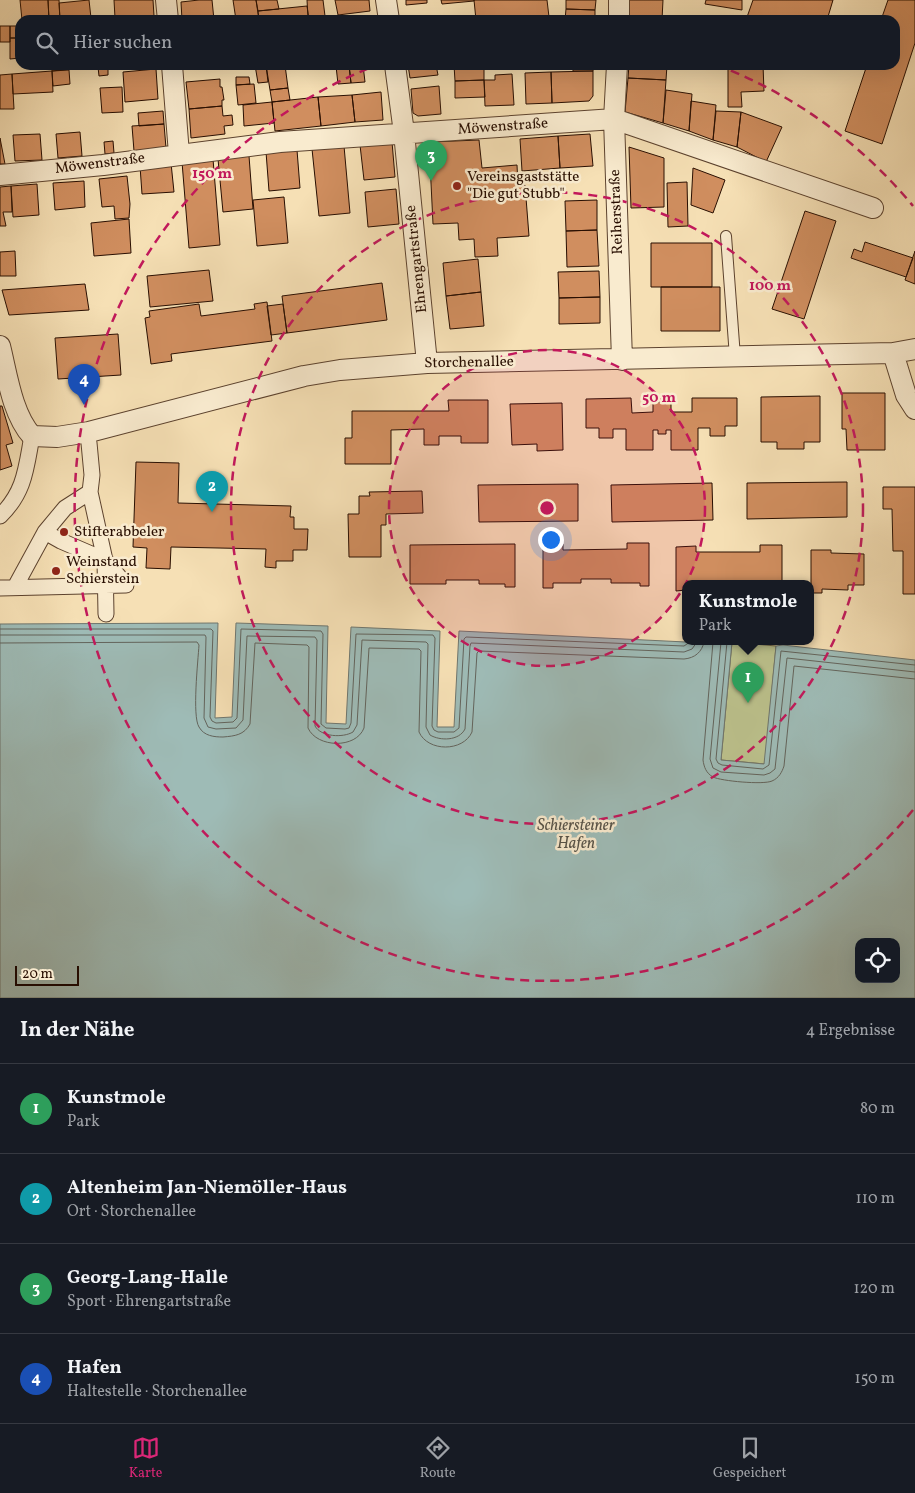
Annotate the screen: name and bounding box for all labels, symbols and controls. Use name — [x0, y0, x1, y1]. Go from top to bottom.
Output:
search box — [15, 15, 900, 70]
icon: search — [33, 29, 61, 57]
text: Hier suchen — [73, 30, 172, 56]
street label: Möwenstraße — [457, 113, 549, 141]
pin: 3 — [415, 140, 447, 181]
street label: Möwenstraße — [54, 148, 146, 180]
text: 150 m — [192, 164, 232, 185]
place label: Vereinsgaststätte "Die gut Stubb" — [467, 167, 579, 205]
street label: Reiherstraße — [605, 169, 629, 255]
marker: Vereinsgaststätte "Die gut Stubb" — [451, 180, 463, 192]
street label: Ehrengartstraße — [401, 204, 433, 314]
text: 100 m — [749, 276, 792, 297]
street label: Storchenallee — [424, 352, 514, 374]
pin: 4 — [68, 364, 100, 405]
text: 50 m — [642, 388, 676, 409]
pin: 2 — [196, 471, 228, 512]
centre of rings — [538, 499, 556, 517]
place label: Stifterabbeler — [74, 522, 164, 543]
marker: Stifterabbeler — [58, 526, 70, 538]
your location — [538, 527, 564, 553]
place label: Weinstand Schierstein — [66, 552, 140, 590]
marker: Weinstand Schierstein — [50, 565, 62, 577]
popup — [682, 580, 814, 645]
text: Kunstmole — [699, 589, 797, 615]
text: Park — [699, 615, 731, 637]
pin: 1 — [732, 662, 764, 703]
water label: Schiersteiner Hafen — [537, 815, 616, 855]
map controls — [855, 938, 900, 983]
button: locate — [855, 938, 900, 983]
scale bar — [15, 963, 79, 986]
text: 20 m — [22, 965, 53, 984]
text: In der Nähe — [20, 1016, 135, 1045]
text: 4 Ergebnisse — [806, 1020, 895, 1042]
text: Kunstmole — [67, 1085, 166, 1111]
text: 1 — [33, 1098, 39, 1120]
text: 80 m — [860, 1098, 895, 1120]
text: Park — [67, 1111, 100, 1133]
text: Altenheim Jan-Niemöller-Haus — [67, 1175, 347, 1201]
text: 2 — [32, 1188, 40, 1210]
text: 110 m — [856, 1188, 895, 1210]
text: Ort · Storchenallee — [67, 1201, 196, 1223]
text: Georg-Lang-Halle — [67, 1265, 228, 1291]
text: 3 — [32, 1278, 40, 1300]
text: 120 m — [853, 1278, 895, 1300]
text: Sport · Ehrengartstraße — [67, 1291, 231, 1313]
text: Hafen — [67, 1355, 122, 1381]
text: 4 — [31, 1368, 41, 1390]
text: 150 m — [854, 1368, 895, 1390]
text: Haltestelle · Storchenallee — [67, 1381, 247, 1403]
tab: Karte — [129, 1434, 162, 1483]
tab: Route — [420, 1434, 456, 1483]
tab: Gespeichert — [713, 1434, 786, 1483]

